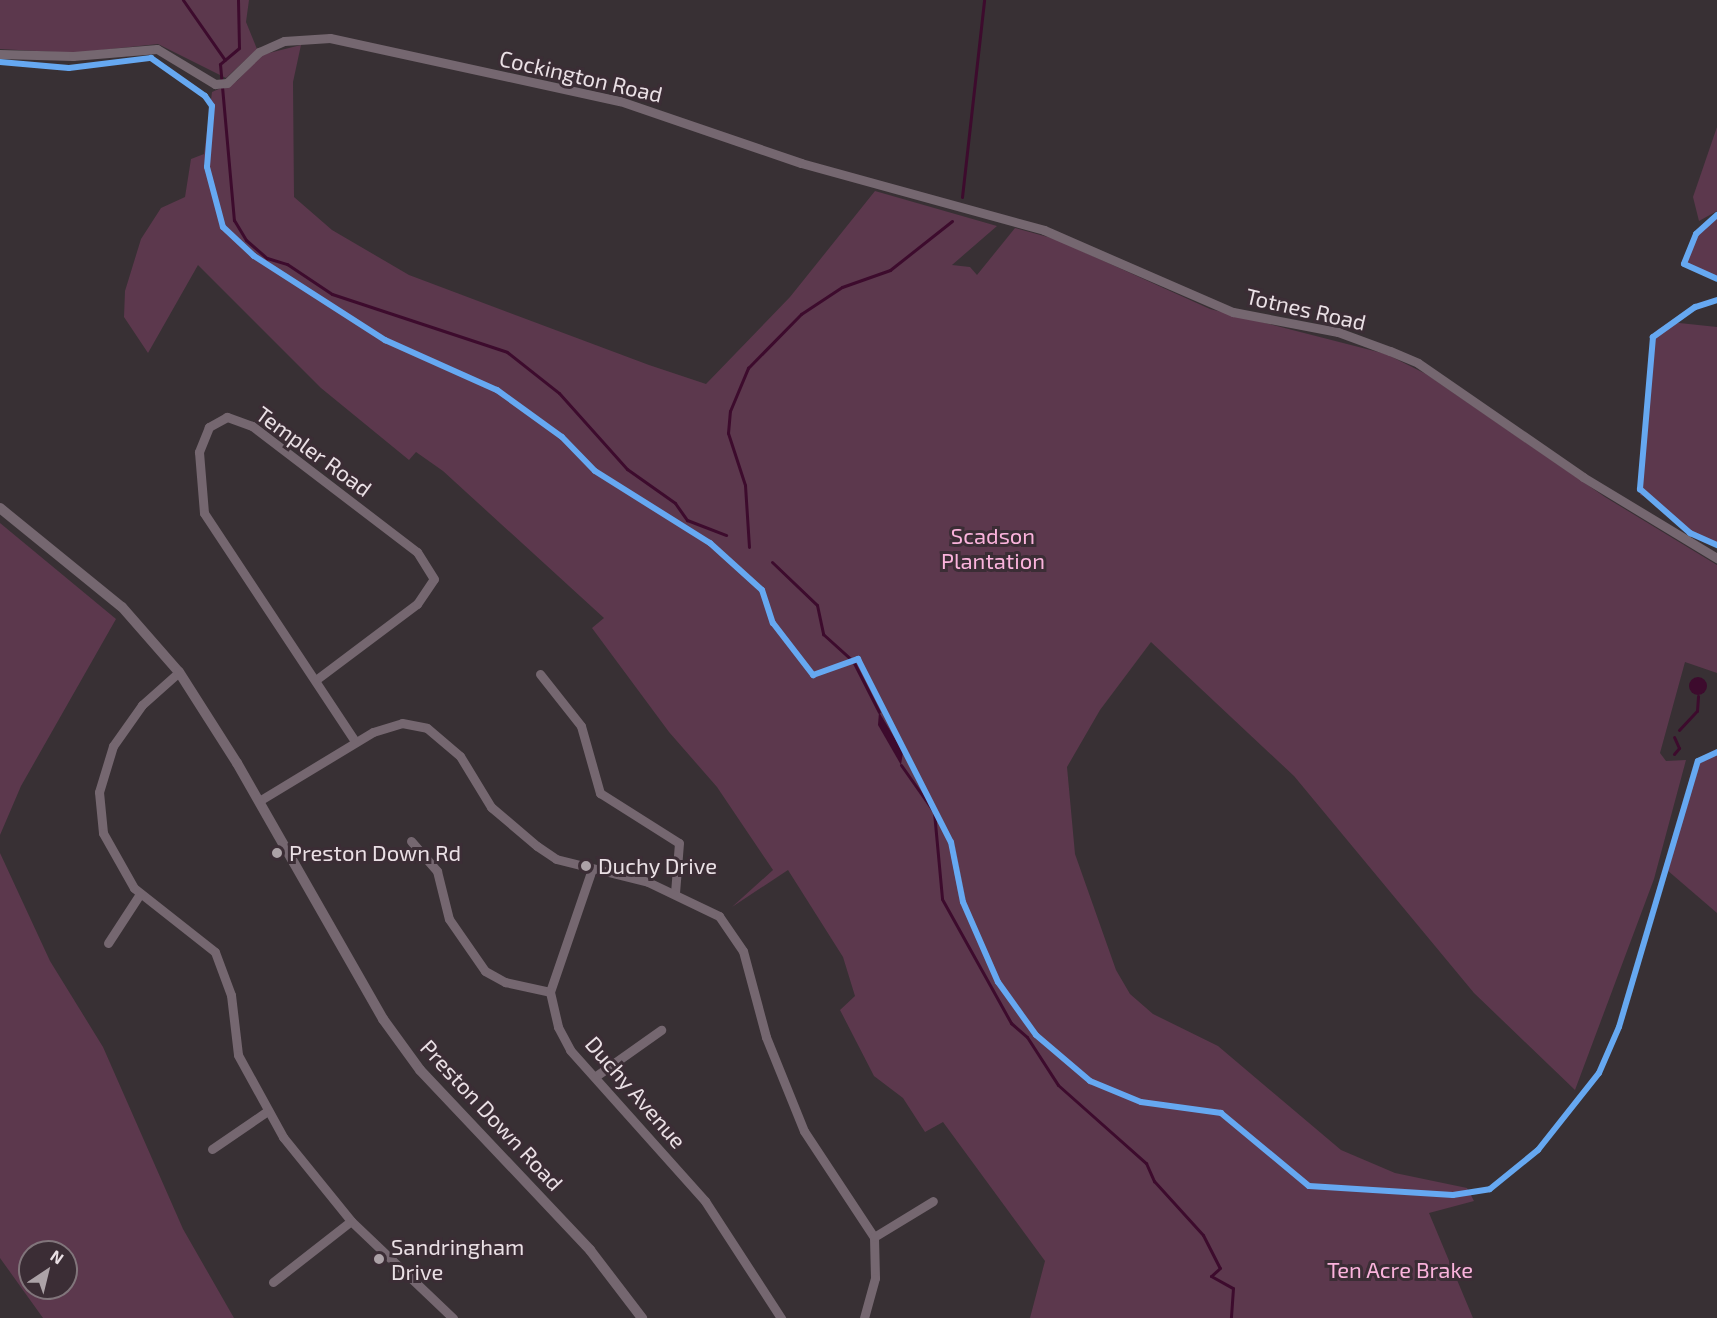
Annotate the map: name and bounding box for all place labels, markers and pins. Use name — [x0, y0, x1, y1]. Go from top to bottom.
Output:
place label: Preston Down Rd — [289, 840, 461, 866]
marker: Preston Down Rd — [270, 846, 284, 860]
place label: Duchy Drive — [598, 853, 717, 879]
marker: Duchy Drive — [579, 859, 593, 873]
place label: Sandringham Drive — [391, 1233, 524, 1284]
marker: Sandringham Drive — [372, 1252, 386, 1266]

